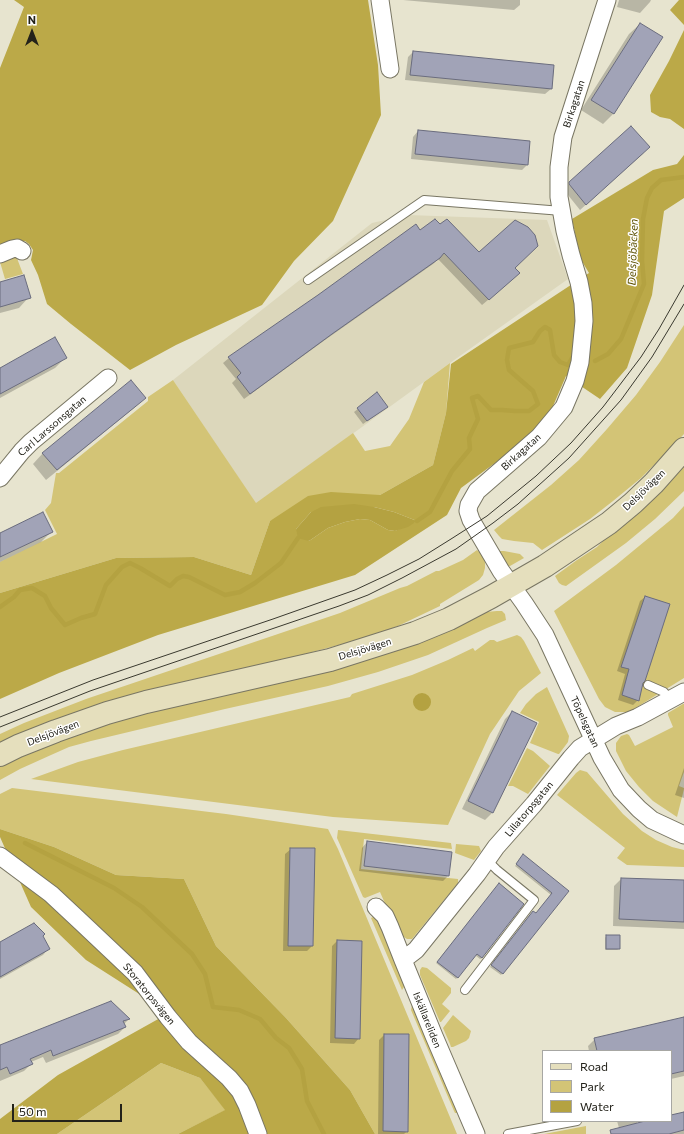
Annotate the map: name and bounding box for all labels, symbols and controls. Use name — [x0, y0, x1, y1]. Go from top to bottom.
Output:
north arrow — [12, 12, 52, 52]
text: N — [28, 13, 36, 26]
street label: Birkagatan — [561, 79, 587, 129]
water label: Delsjöbäcken — [625, 219, 641, 285]
street label: Carl Larssonsgatan — [16, 393, 88, 459]
street label: Birkagatan — [499, 431, 543, 473]
street label: Delsjövägen — [620, 467, 668, 513]
street label: Delsjövägen — [337, 635, 393, 663]
street label: Töpelsgatan — [568, 694, 602, 750]
street label: Delsjövägen — [25, 718, 81, 748]
street label: Lillatorpsgatan — [502, 779, 556, 839]
street label: Storatorpsvägen — [121, 961, 177, 1027]
street label: Iskällareliden — [410, 990, 444, 1050]
legend — [542, 1050, 672, 1122]
text: Road — [580, 1059, 608, 1073]
text: Park — [580, 1079, 605, 1093]
scale bar — [14, 1096, 124, 1122]
text: Water — [580, 1099, 614, 1113]
text: 50 m — [19, 1104, 47, 1118]

